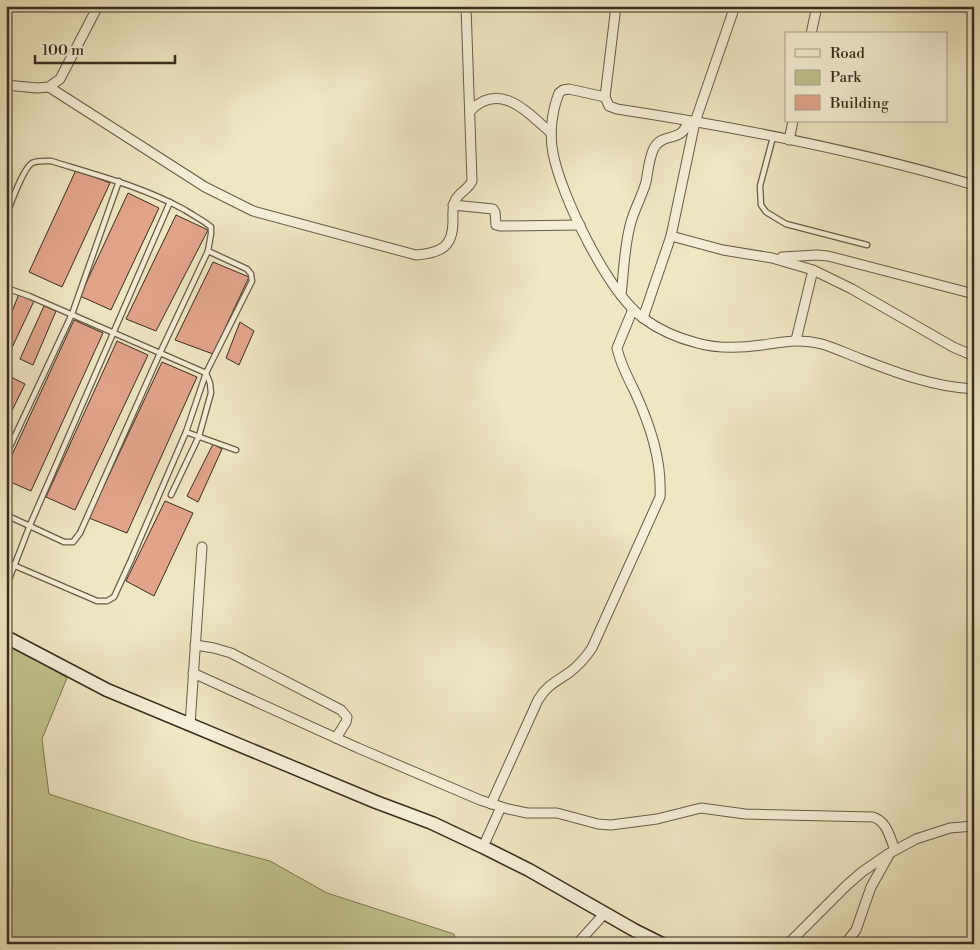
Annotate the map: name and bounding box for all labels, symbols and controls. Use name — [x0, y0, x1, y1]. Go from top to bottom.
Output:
scale bar — [35, 32, 175, 64]
legend — [785, 32, 948, 122]
text: 100 m — [42, 41, 84, 60]
text: Road — [830, 44, 865, 63]
text: Park — [830, 68, 862, 87]
text: Building — [829, 94, 889, 113]

